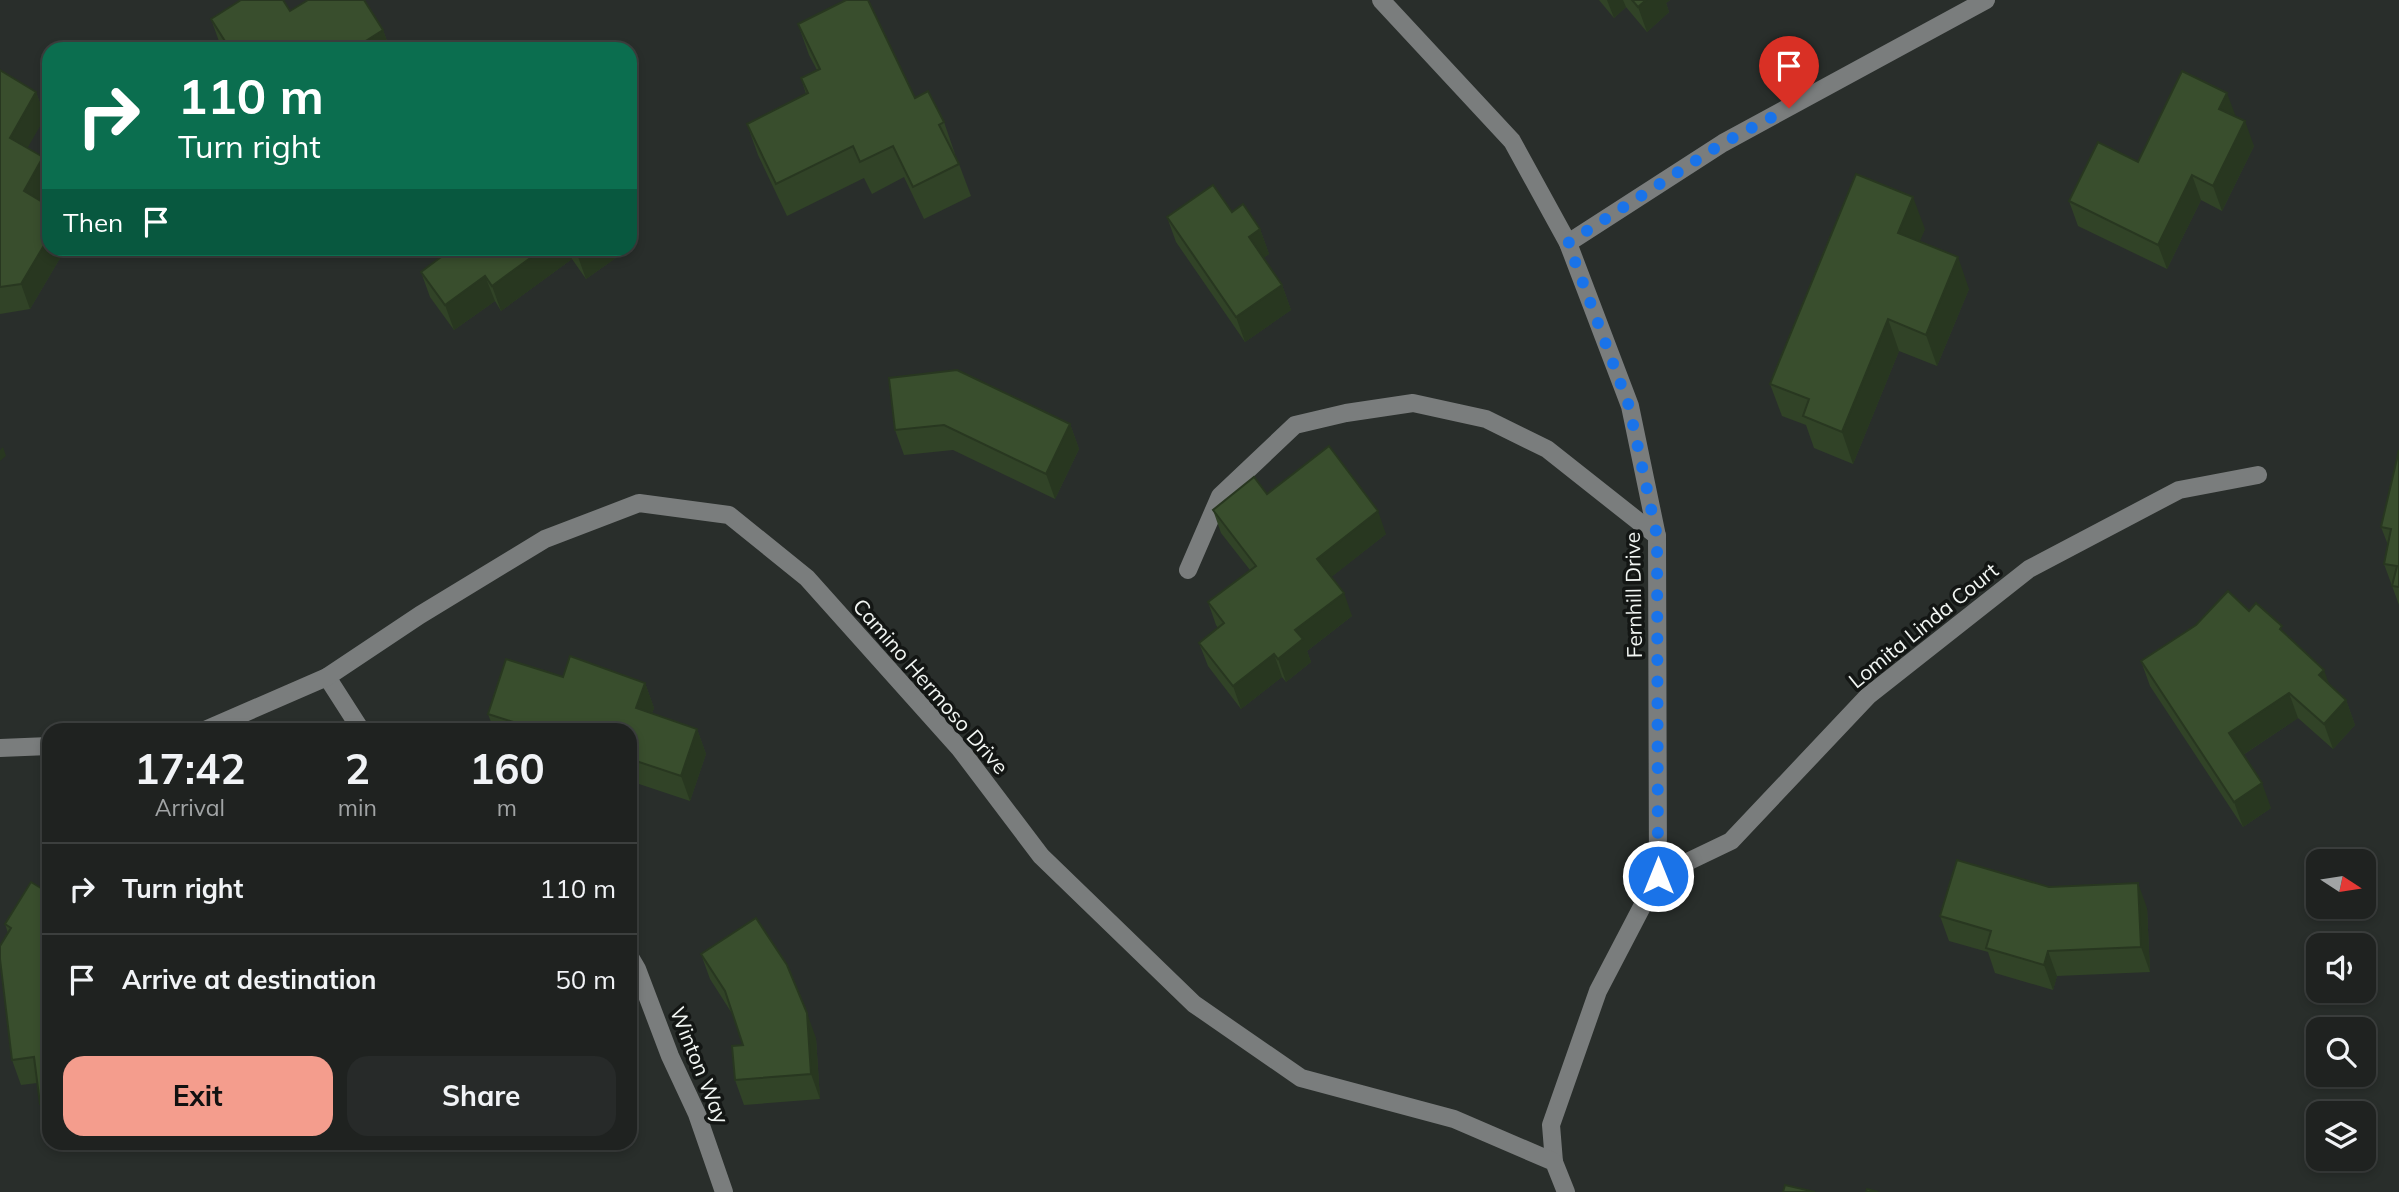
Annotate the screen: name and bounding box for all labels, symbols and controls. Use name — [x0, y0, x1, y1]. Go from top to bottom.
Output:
pin — [1759, 36, 1819, 108]
icon: arrive — [1770, 47, 1808, 85]
text: 110 m — [178, 65, 324, 126]
icon: right — [63, 70, 154, 161]
text: Turn right — [178, 126, 321, 166]
icon: arrive — [137, 203, 175, 241]
text: Then — [63, 206, 123, 239]
street label: Fernhill Drive — [1619, 532, 1647, 658]
street label: Lomita Linda Court — [1843, 557, 2003, 693]
street label: Camino Hermoso Drive — [848, 593, 1014, 779]
text: 17:42 — [134, 742, 245, 795]
text: 2 — [345, 742, 370, 795]
text: 160 — [469, 742, 545, 795]
text: Arrival — [155, 793, 225, 822]
text: min — [338, 793, 377, 822]
text: m — [497, 793, 517, 822]
position arrow — [1621, 839, 1695, 913]
north arrow — [2306, 849, 2376, 919]
map controls — [2306, 849, 2376, 1171]
icon: right — [63, 870, 101, 908]
text: Turn right — [122, 872, 243, 905]
text: 110 m — [540, 872, 616, 905]
button: sound — [2306, 933, 2376, 1003]
icon: arrive — [63, 961, 101, 999]
text: Arrive at destination — [122, 963, 377, 996]
text: 50 m — [555, 963, 616, 996]
street label: Winton Way — [665, 1003, 735, 1127]
button: search — [2306, 1017, 2376, 1087]
button: Exit — [63, 1056, 333, 1136]
button: Share — [347, 1056, 616, 1136]
button: layers — [2306, 1101, 2376, 1171]

